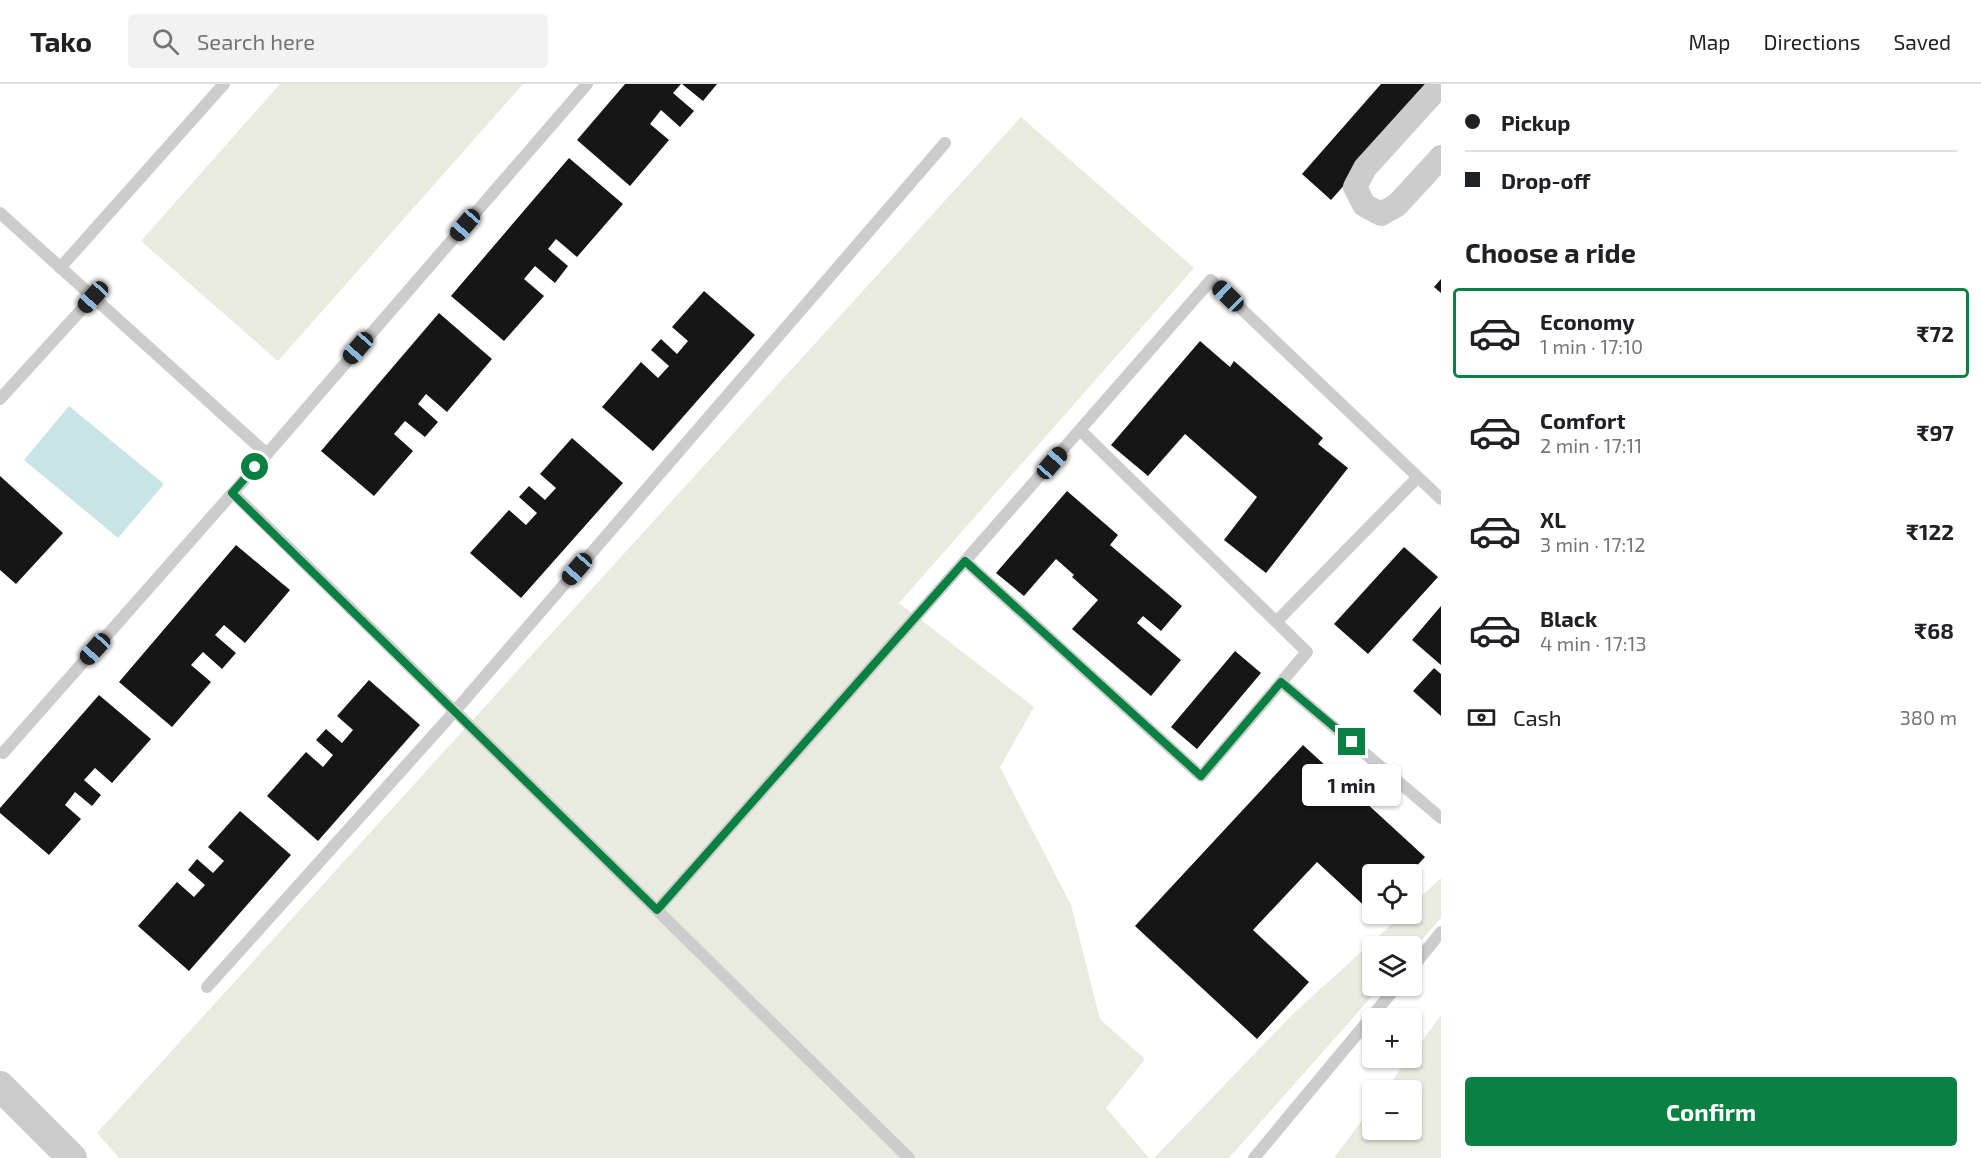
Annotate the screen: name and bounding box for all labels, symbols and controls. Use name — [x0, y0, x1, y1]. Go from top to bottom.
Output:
search box — [128, 14, 548, 68]
text: Tako — [30, 24, 92, 58]
icon: search — [149, 25, 182, 58]
text: Search here — [197, 28, 315, 54]
text: Map — [1688, 29, 1731, 54]
text: Directions — [1764, 29, 1860, 54]
text: Saved — [1893, 29, 1951, 54]
text: Pickup — [1501, 109, 1570, 135]
text: Drop-off — [1501, 167, 1590, 193]
car — [446, 206, 484, 244]
text: Choose a ride — [1465, 236, 1636, 268]
car — [1209, 277, 1247, 315]
car — [74, 278, 112, 316]
icon: car — [1468, 306, 1522, 360]
text: Economy — [1540, 308, 1635, 334]
text: ₹72 — [1917, 320, 1954, 346]
car — [339, 329, 377, 367]
text: 1 min · 17:10 — [1540, 334, 1643, 358]
icon: car — [1468, 405, 1522, 459]
text: Comfort — [1540, 407, 1625, 433]
text: ₹97 — [1916, 419, 1954, 445]
text: 2 min · 17:11 — [1540, 433, 1642, 457]
car — [1033, 444, 1071, 482]
route start — [241, 453, 268, 480]
icon: car — [1468, 504, 1522, 558]
text: XL — [1540, 506, 1566, 532]
text: ₹122 — [1906, 518, 1954, 544]
text: 3 min · 17:12 — [1540, 532, 1645, 556]
car — [558, 550, 596, 588]
icon: car — [1468, 603, 1522, 657]
text: Black — [1540, 605, 1597, 631]
text: ₹68 — [1914, 617, 1954, 643]
car — [76, 630, 114, 668]
text: 4 min · 17:13 — [1540, 631, 1647, 655]
icon: cash — [1465, 701, 1498, 734]
text: Cash — [1513, 704, 1562, 730]
text: 380 m — [1900, 705, 1957, 729]
route end — [1338, 728, 1365, 755]
callout: 1 min — [1302, 763, 1402, 805]
text: 1 min — [1327, 773, 1376, 797]
map controls — [1362, 864, 1422, 1140]
button: locate — [1362, 864, 1422, 924]
button: layers — [1362, 936, 1422, 996]
button: + — [1362, 1008, 1422, 1068]
button: Confirm — [1465, 1077, 1957, 1146]
button: − — [1362, 1080, 1422, 1140]

